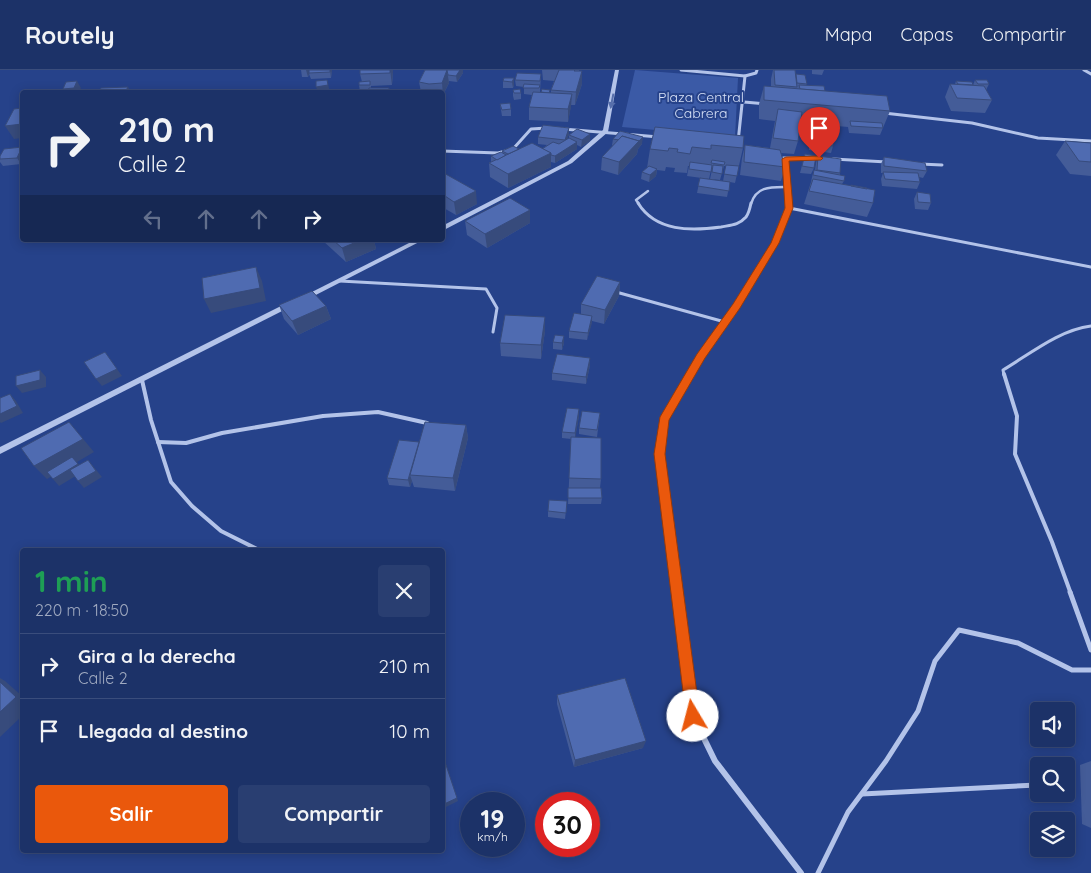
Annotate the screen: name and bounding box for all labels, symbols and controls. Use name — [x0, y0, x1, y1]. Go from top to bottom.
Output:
text: Routely — [25, 20, 115, 50]
text: Mapa — [825, 23, 872, 46]
text: Capas — [900, 23, 953, 46]
text: Compartir — [981, 23, 1066, 46]
park label: Plaza Central Cabrera — [658, 88, 744, 122]
one-way arrow — [607, 93, 615, 109]
text: 210 m — [118, 107, 215, 151]
pin — [798, 107, 840, 158]
icon: right — [35, 110, 100, 175]
icon: arrive — [805, 114, 833, 142]
text: Calle 2 — [118, 150, 186, 178]
icon: left — [139, 205, 167, 233]
icon: ahead — [192, 205, 220, 233]
icon: ahead — [245, 205, 273, 233]
icon: right — [298, 205, 326, 233]
text: 1 min — [35, 562, 108, 600]
button: close — [378, 565, 430, 617]
text: 220 m · 18:50 — [35, 600, 129, 620]
text: Gira a la derecha — [78, 644, 236, 668]
icon: right — [35, 652, 63, 680]
text: 210 m — [379, 654, 430, 678]
text: Calle 2 — [78, 668, 128, 688]
position arrow — [666, 689, 718, 741]
map controls — [1030, 702, 1075, 857]
button: sound — [1030, 702, 1075, 747]
icon: arrive — [35, 717, 63, 745]
text: Llegada al destino — [78, 719, 248, 743]
text: 10 m — [389, 719, 430, 743]
button: search — [1030, 757, 1075, 802]
button: Salir — [35, 785, 228, 843]
button: Compartir — [238, 785, 430, 843]
speed limit sign: 30 — [535, 792, 600, 857]
text: 19 — [481, 803, 504, 834]
button: layers — [1030, 812, 1075, 857]
text: km/h — [477, 829, 508, 844]

